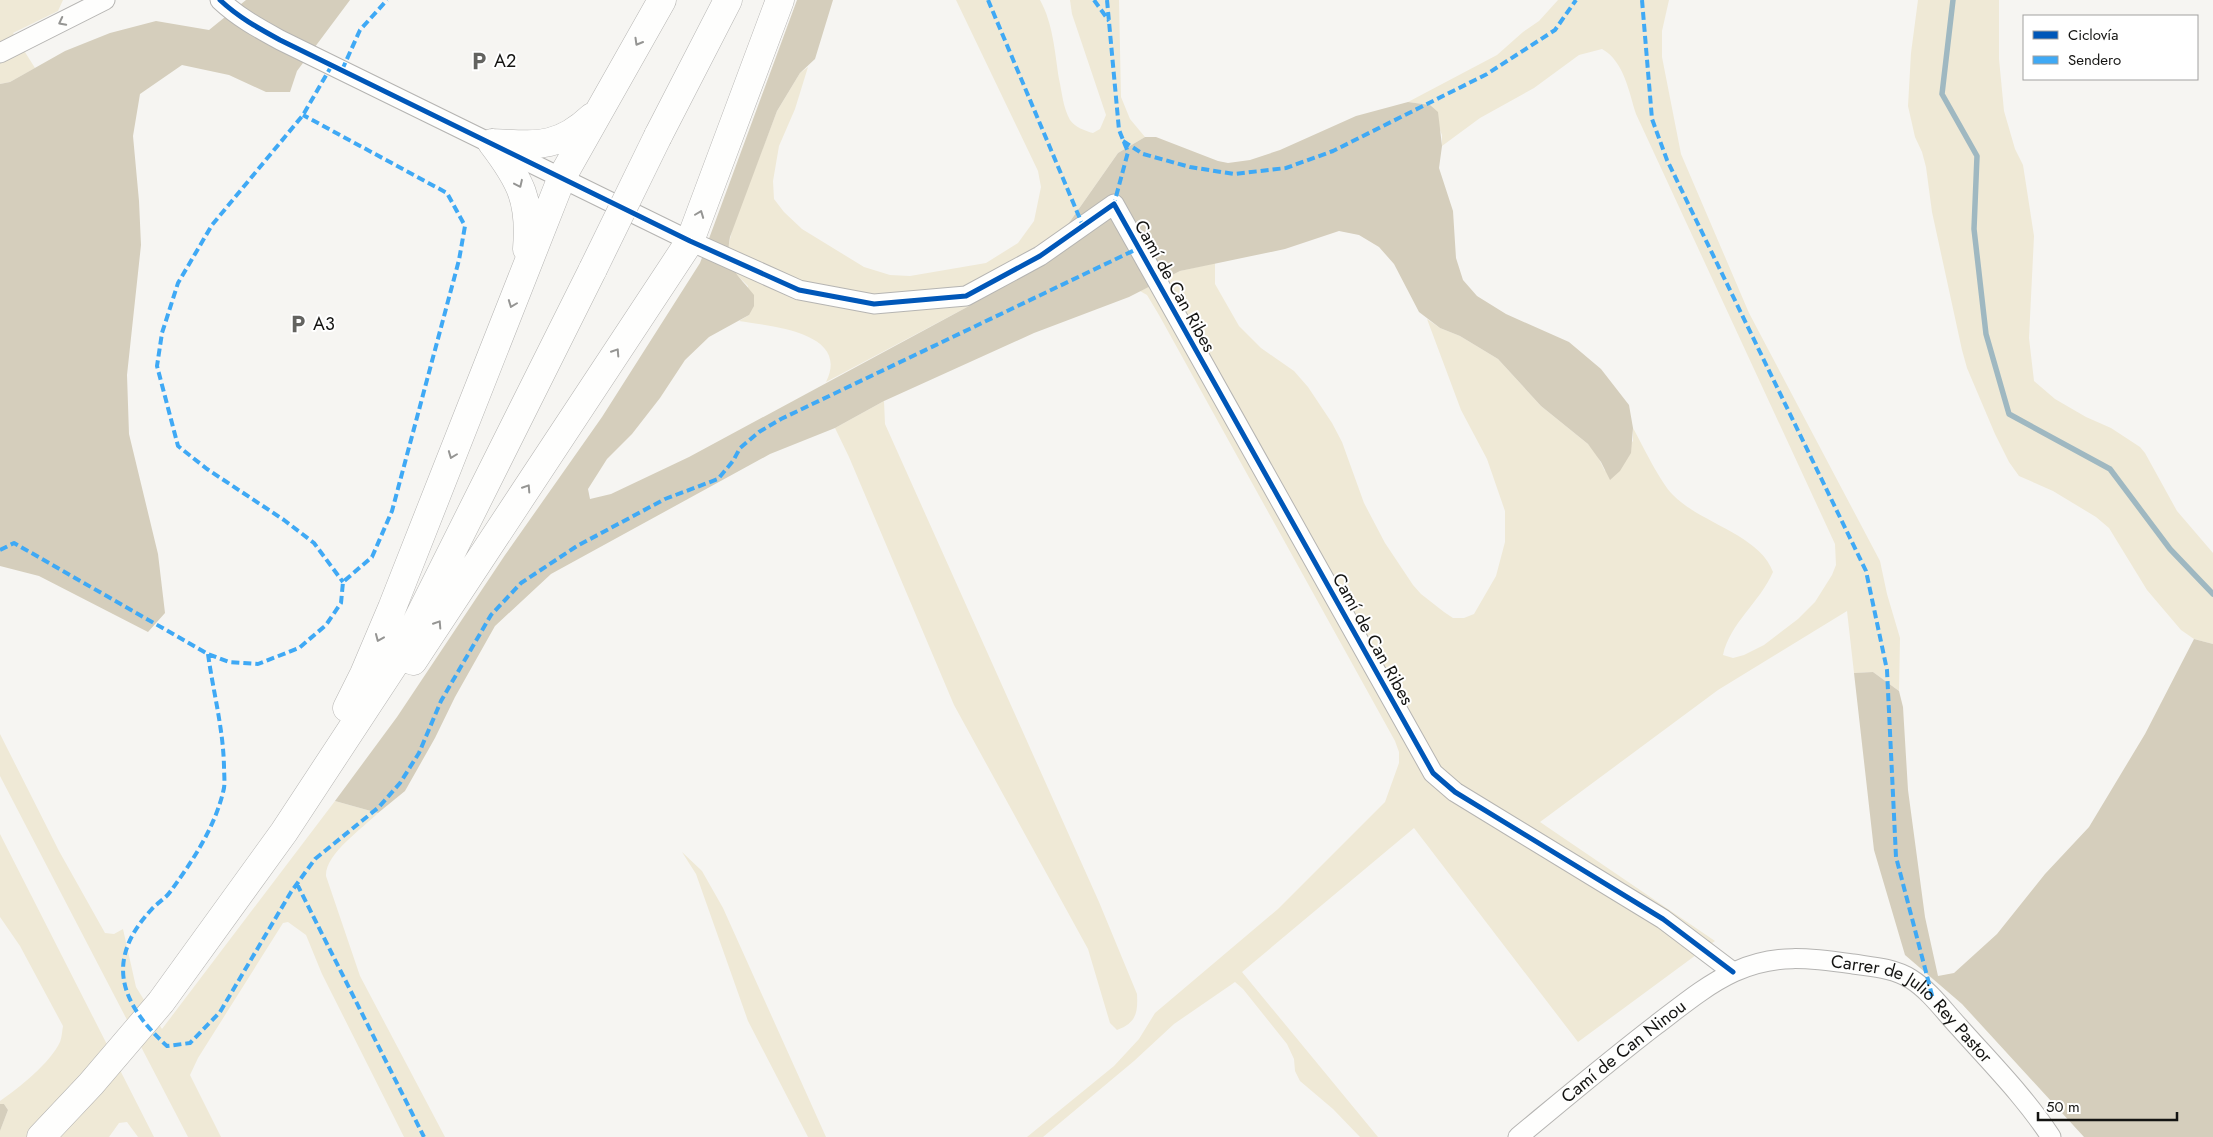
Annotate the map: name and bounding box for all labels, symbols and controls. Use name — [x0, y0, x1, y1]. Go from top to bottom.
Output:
legend — [2023, 15, 2198, 80]
one-way arrow — [59, 16, 68, 26]
text: Ciclovía — [2068, 24, 2118, 46]
one-way arrow — [634, 37, 644, 46]
place label: A2 — [494, 48, 516, 74]
text: Sendero — [2068, 49, 2121, 71]
parking icon: A2 — [468, 50, 490, 72]
one-way arrow — [513, 179, 523, 188]
one-way arrow — [694, 210, 704, 218]
street label: Camí de Can Ribes — [1128, 215, 1222, 357]
one-way arrow — [508, 299, 518, 308]
place label: A3 — [313, 311, 335, 337]
parking icon: A3 — [287, 313, 309, 335]
one-way arrow — [610, 349, 620, 358]
one-way arrow — [448, 450, 459, 459]
one-way arrow — [521, 484, 530, 494]
street label: Camí de Can Ribes — [1326, 568, 1420, 710]
one-way arrow — [432, 620, 441, 629]
one-way arrow — [375, 634, 385, 642]
street label: Carrer de Julio Rey Pastor — [1829, 948, 1999, 1069]
street label: Camí de Can Ninou — [1555, 993, 1692, 1109]
scale bar — [2038, 1090, 2177, 1122]
text: 50 m — [2046, 1096, 2080, 1118]

